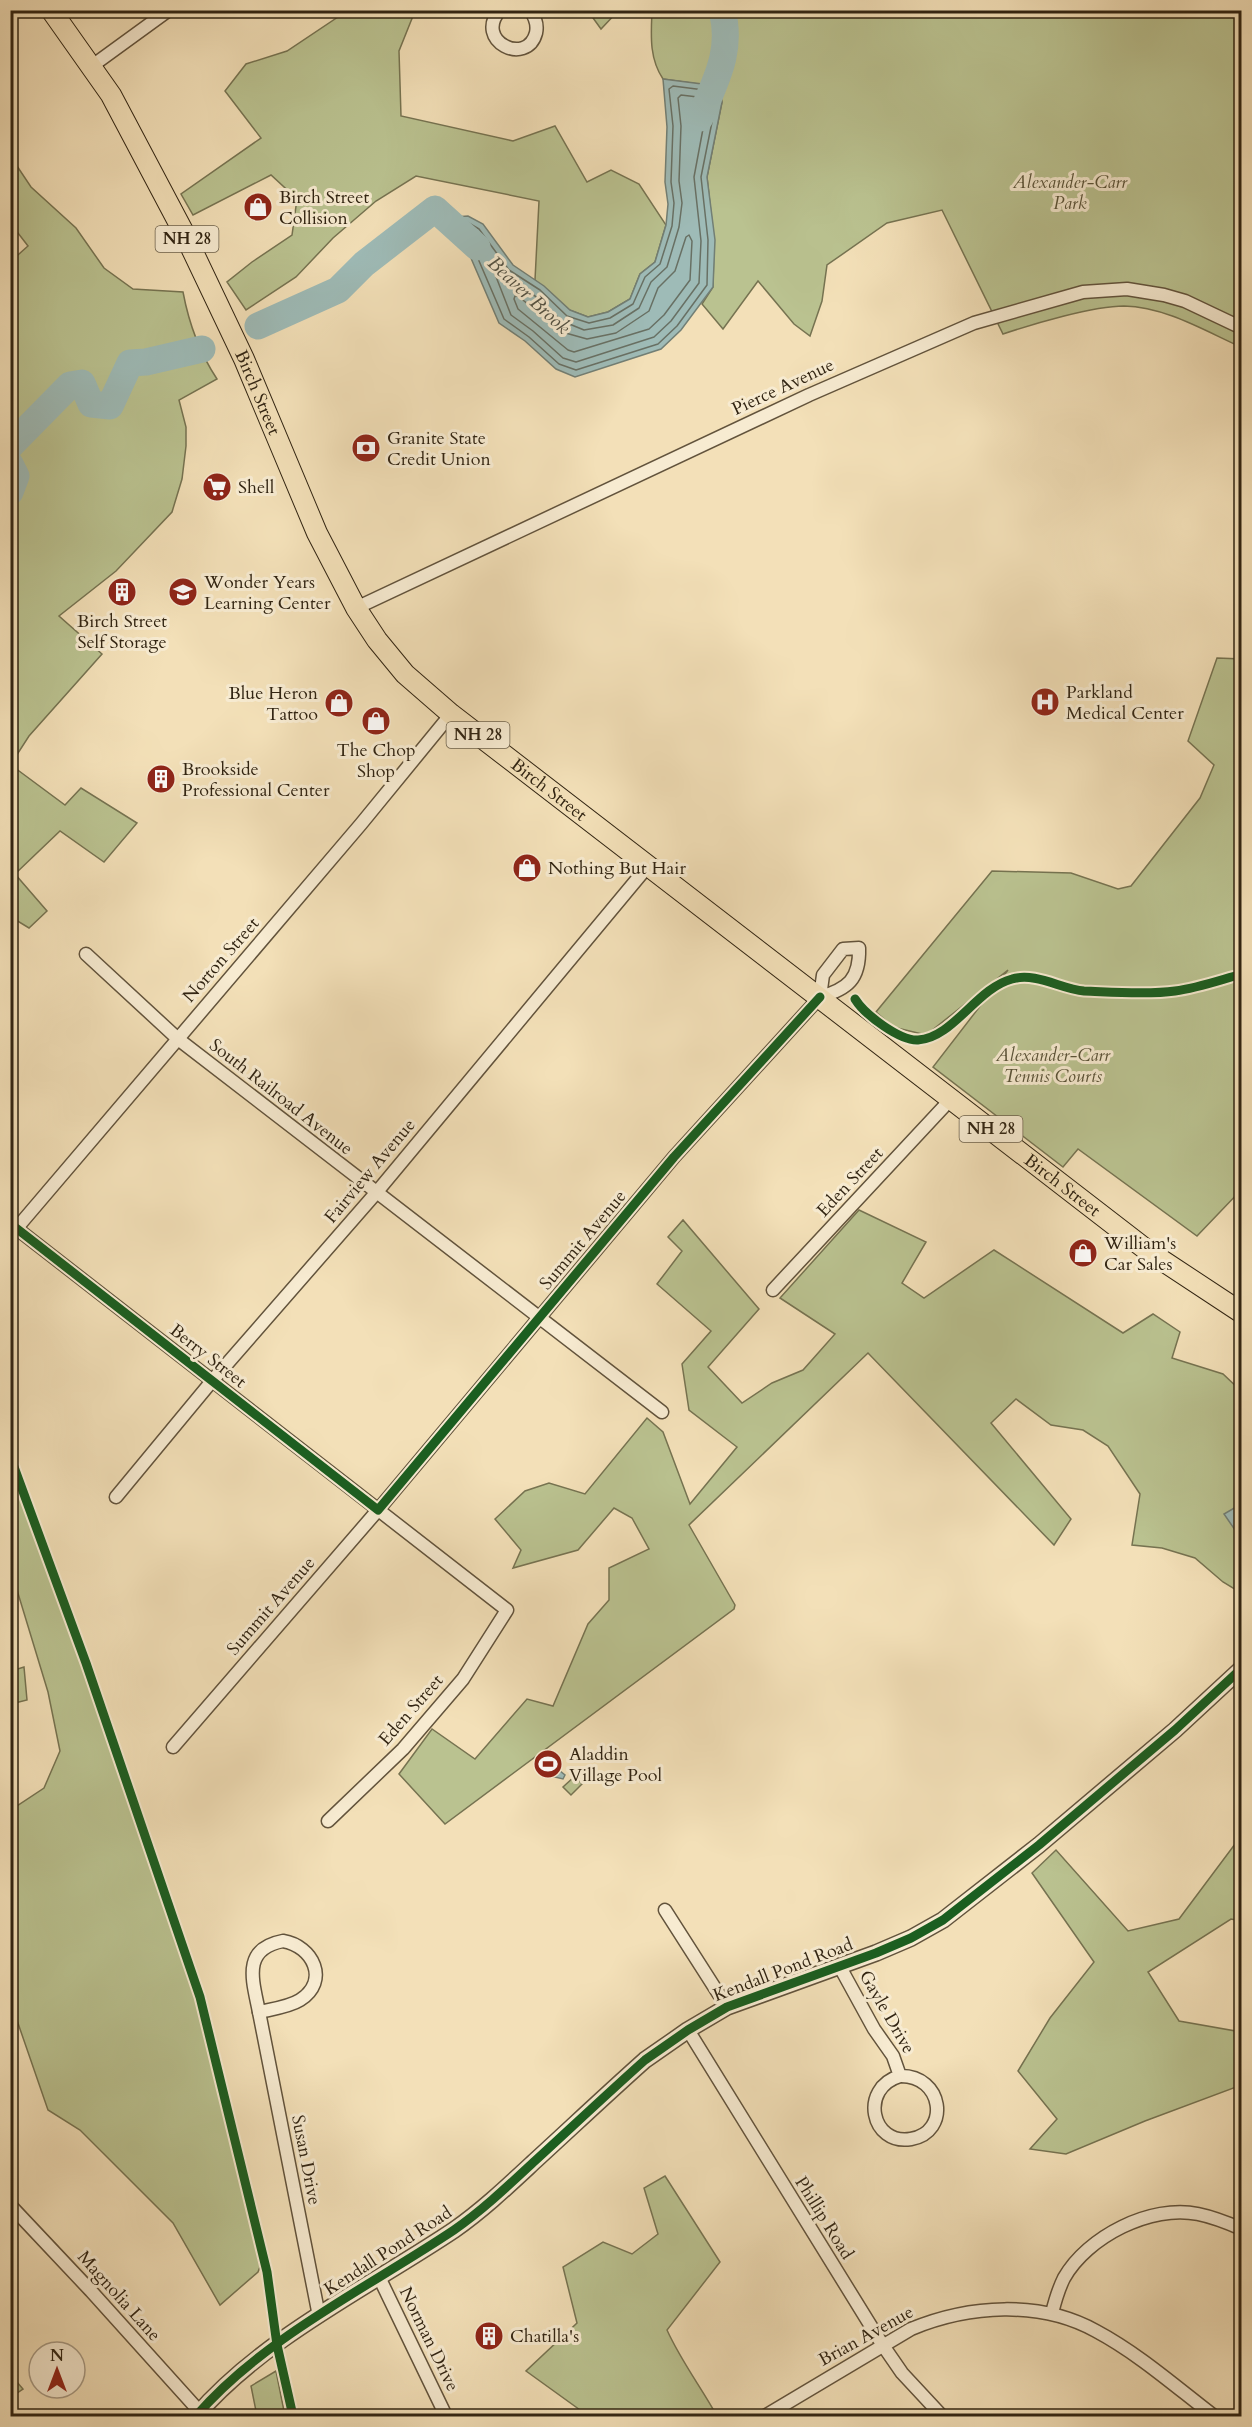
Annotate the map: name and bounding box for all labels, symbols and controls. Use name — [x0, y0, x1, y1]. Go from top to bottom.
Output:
park label: Alexander-Carr Park — [1012, 170, 1128, 216]
place label: Birch Street Collision — [279, 185, 369, 231]
shop icon: Birch Street Collision — [242, 191, 274, 223]
road number: NH 28 — [156, 226, 219, 252]
water label: Beaver Brook — [482, 250, 576, 341]
street label: Birch Street — [229, 346, 287, 439]
street label: Pierce Avenue — [728, 352, 838, 422]
place label: Granite State Credit Union — [387, 426, 491, 472]
bank icon: Granite State Credit Union — [350, 432, 382, 464]
supermarket icon: Shell — [201, 471, 233, 503]
place label: Shell — [238, 475, 275, 500]
place label: Wonder Years Learning Center — [203, 570, 331, 616]
building icon: Birch Street Self Storage — [106, 576, 138, 608]
school or university icon: Wonder Years Learning Center — [167, 576, 199, 608]
place label: Birch Street Self Storage — [77, 609, 167, 655]
place label: Parkland Medical Center — [1066, 680, 1184, 726]
place label: Blue Heron Tattoo — [229, 681, 319, 727]
hospital icon: Parkland Medical Center — [1029, 686, 1061, 718]
shop icon: Blue Heron Tattoo — [323, 687, 355, 719]
shop icon: The Chop Shop — [360, 705, 392, 737]
road number: NH 28 — [446, 722, 510, 748]
place label: The Chop Shop — [336, 738, 416, 784]
street label: Birch Street — [506, 752, 593, 827]
place label: Brookside Professional Center — [182, 757, 330, 803]
building icon: Brookside Professional Center — [145, 763, 177, 795]
shop icon: Nothing But Hair — [511, 852, 543, 884]
place label: Nothing But Hair — [548, 856, 686, 881]
street label: Norton Street — [177, 912, 265, 1008]
street label: South Railroad Avenue — [204, 1033, 358, 1161]
park label: Alexander-Carr Tennis Courts — [995, 1043, 1111, 1089]
street label: Fairview Avenue — [319, 1113, 421, 1229]
road number: NH 28 — [960, 1116, 1022, 1142]
street label: Eden Street — [811, 1141, 889, 1222]
street label: Birch Street — [1019, 1148, 1106, 1223]
street label: Summit Avenue — [534, 1185, 632, 1295]
place label: William's Car Sales — [1103, 1231, 1176, 1277]
shop icon: William's Car Sales — [1067, 1237, 1099, 1269]
street label: Berry Street — [164, 1318, 252, 1394]
street label: Summit Avenue — [221, 1551, 321, 1661]
street label: Eden Street — [373, 1669, 449, 1751]
place label: Aladdin Village Pool — [569, 1742, 662, 1788]
sports icon: Aladdin Village Pool — [532, 1748, 564, 1780]
street label: Kendall Pond Road — [710, 1932, 857, 2008]
street label: Gayle Drive — [853, 1966, 921, 2058]
street label: Susan Drive — [285, 2113, 327, 2207]
street label: Phillip Road — [789, 2172, 860, 2265]
street label: Kendall Pond Road — [319, 2200, 457, 2302]
street label: Magnolia Lane — [72, 2245, 166, 2347]
street label: Norman Drive — [393, 2283, 465, 2395]
street label: Brian Avenue — [814, 2300, 918, 2372]
building icon: Chatilla's — [473, 2320, 505, 2352]
place label: Chatilla's — [510, 2324, 579, 2349]
north arrow — [27, 2340, 87, 2400]
text: N — [50, 2345, 64, 2367]

